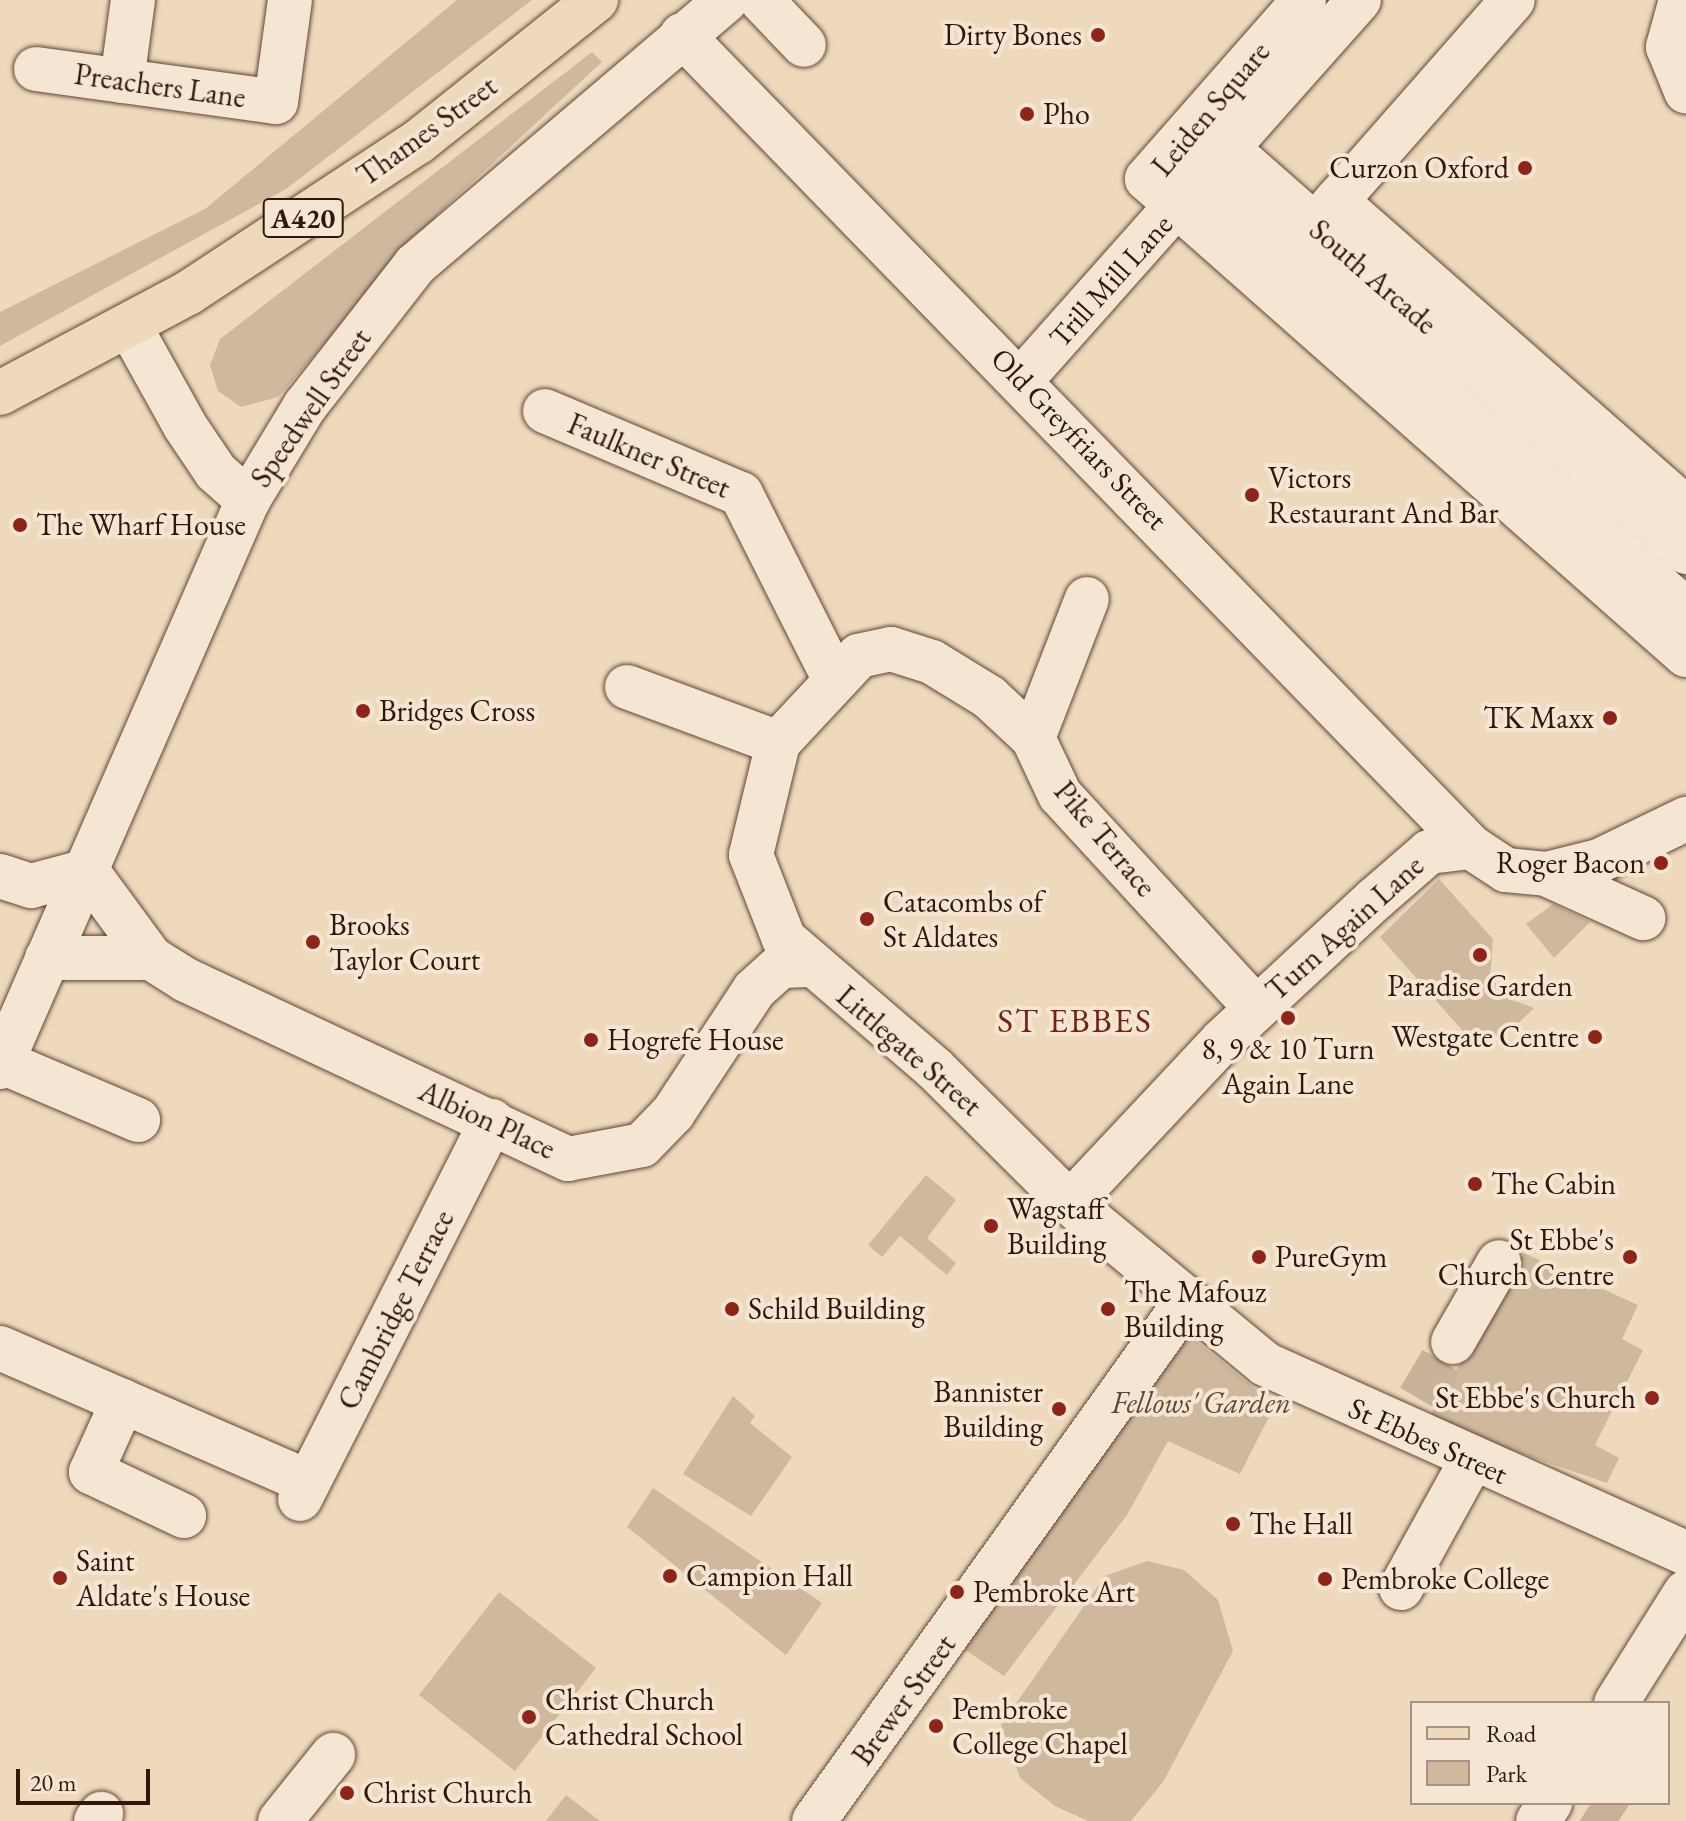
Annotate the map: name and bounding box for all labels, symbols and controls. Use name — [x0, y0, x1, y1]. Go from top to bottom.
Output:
place label: Dirty Bones — [944, 17, 1082, 53]
marker: Dirty Bones — [1089, 26, 1107, 44]
street label: Leiden Square — [1144, 34, 1278, 184]
street label: Preachers Lane — [72, 56, 248, 116]
street label: Thames Street — [350, 68, 504, 194]
place label: Pho — [1043, 96, 1090, 132]
marker: Pho — [1018, 105, 1036, 123]
place label: Curzon Oxford — [1329, 150, 1509, 186]
marker: Curzon Oxford — [1516, 159, 1534, 177]
road number: A420 — [261, 194, 345, 242]
street label: Trill Mill Lane — [1042, 207, 1180, 355]
street label: South Arcade — [1302, 212, 1444, 342]
street label: Speedwell Street — [243, 322, 379, 494]
street label: Old Greyfriars Street — [983, 341, 1175, 537]
street label: Faulkner Street — [562, 406, 736, 506]
place label: Victors Restaurant And Bar — [1268, 460, 1499, 530]
marker: Victors Restaurant And Bar — [1243, 486, 1261, 504]
place label: The Wharf House — [36, 507, 246, 543]
marker: The Wharf House — [11, 516, 29, 534]
place label: Bridges Cross — [379, 693, 535, 729]
place label: TK Maxx — [1483, 700, 1594, 736]
marker: Bridges Cross — [354, 702, 372, 720]
marker: TK Maxx — [1601, 709, 1619, 727]
street label: Pike Terrace — [1046, 774, 1164, 904]
place label: Roger Bacon — [1496, 845, 1645, 881]
street label: Turn Again Lane — [1259, 848, 1431, 1008]
marker: Roger Bacon — [1652, 854, 1670, 872]
place label: Catacombs of St Aldates — [883, 884, 1043, 954]
place label: Brooks Taylor Court — [329, 907, 480, 978]
marker: Catacombs of St Aldates — [858, 910, 876, 928]
marker: Brooks Taylor Court — [304, 933, 322, 951]
marker: Paradise Garden — [1471, 946, 1489, 964]
place label: Paradise Garden — [1387, 968, 1573, 1004]
street label: Littlegate Street — [829, 978, 989, 1124]
district label: ST EBBES — [997, 1001, 1153, 1041]
marker: 8, 9 & 10 Turn Again Lane — [1279, 1009, 1297, 1027]
place label: Westgate Centre — [1392, 1019, 1579, 1055]
place label: Hogrefe House — [607, 1022, 784, 1058]
marker: Westgate Centre — [1586, 1028, 1604, 1046]
marker: Hogrefe House — [582, 1031, 600, 1049]
place label: 8, 9 & 10 Turn Again Lane — [1202, 1031, 1374, 1102]
street label: Albion Place — [413, 1073, 561, 1167]
place label: The Cabin — [1491, 1166, 1616, 1202]
marker: The Cabin — [1466, 1175, 1484, 1193]
place label: Wagstaff Building — [1007, 1191, 1106, 1262]
street label: Cambridge Terrace — [330, 1204, 462, 1416]
marker: Wagstaff Building — [982, 1217, 1000, 1235]
place label: St Ebbe's Church Centre — [1438, 1222, 1614, 1292]
place label: PureGym — [1275, 1239, 1387, 1275]
marker: PureGym — [1250, 1248, 1268, 1266]
marker: St Ebbe's Church Centre — [1621, 1248, 1639, 1266]
place label: The Mafouz Building — [1124, 1274, 1266, 1344]
place label: Schild Building — [748, 1291, 925, 1327]
marker: Schild Building — [723, 1300, 741, 1318]
marker: The Mafouz Building — [1099, 1300, 1117, 1318]
place label: Bannister Building — [934, 1374, 1043, 1444]
place label: St Ebbe's Church — [1435, 1380, 1636, 1416]
park label: Fellows' Garden — [1111, 1385, 1291, 1421]
marker: St Ebbe's Church — [1643, 1389, 1661, 1407]
street label: St Ebbes Street — [1343, 1390, 1513, 1492]
marker: Bannister Building — [1050, 1400, 1068, 1418]
place label: The Hall — [1249, 1506, 1353, 1542]
marker: The Hall — [1224, 1515, 1242, 1533]
place label: Saint Aldate's House — [76, 1543, 250, 1614]
place label: Campion Hall — [686, 1558, 853, 1594]
place label: Pembroke College — [1341, 1561, 1549, 1597]
marker: Campion Hall — [661, 1567, 679, 1585]
marker: Saint Aldate's House — [51, 1569, 69, 1587]
marker: Pembroke College — [1316, 1570, 1334, 1588]
place label: Pembroke Art — [973, 1574, 1135, 1610]
marker: Pembroke Art — [948, 1583, 966, 1601]
street label: Brewer Street — [845, 1628, 963, 1772]
place label: Christ Church Cathedral School — [545, 1682, 743, 1752]
place label: Pembroke College Chapel — [952, 1691, 1128, 1762]
legend — [1410, 1701, 1670, 1805]
marker: Christ Church Cathedral School — [520, 1708, 538, 1726]
marker: Pembroke College Chapel — [927, 1717, 945, 1735]
text: Road — [1486, 1718, 1536, 1749]
scale bar — [20, 1753, 154, 1803]
text: Park — [1486, 1758, 1527, 1789]
text: 20 m — [30, 1767, 77, 1798]
place label: Christ Church — [363, 1775, 532, 1811]
marker: Christ Church — [338, 1784, 356, 1802]

